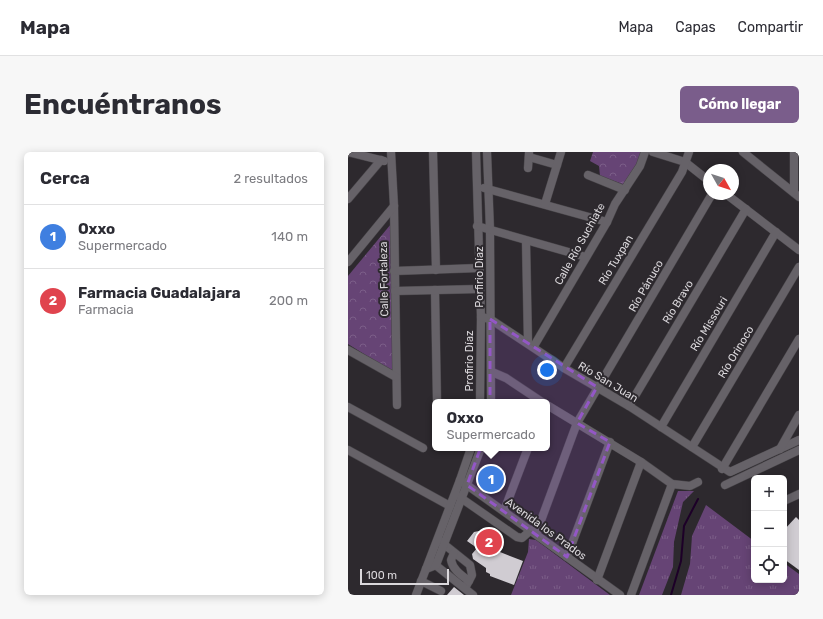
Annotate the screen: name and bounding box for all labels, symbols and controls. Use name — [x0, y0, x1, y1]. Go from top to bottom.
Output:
text: Mapa — [20, 16, 70, 39]
text: Mapa — [618, 19, 653, 36]
text: Capas — [675, 19, 716, 36]
text: Compartir — [738, 19, 803, 36]
button: Cómo llegar — [680, 86, 799, 123]
text: Encuéntranos — [24, 88, 222, 121]
north arrow — [703, 164, 739, 200]
text: Cerca — [40, 168, 90, 188]
text: 2 resultados — [233, 171, 308, 186]
street label: Calle Río Suchiate — [552, 201, 608, 287]
text: Oxxo — [78, 220, 115, 238]
text: 1 — [50, 229, 56, 244]
text: 140 m — [271, 229, 308, 244]
street label: Río Tuxpan — [596, 233, 636, 287]
text: Supermercado — [78, 238, 167, 253]
street label: Calle Fortaleza — [377, 241, 391, 317]
street label: Porfirio Díaz — [473, 246, 486, 308]
street label: Río Pánuco — [626, 258, 666, 314]
street label: Río Bravo — [660, 278, 696, 326]
text: Farmacia Guadalajara — [78, 284, 241, 302]
text: 2 — [49, 293, 57, 308]
text: 200 m — [269, 293, 308, 308]
street label: Río Missouri — [688, 294, 730, 354]
text: Farmacia — [78, 302, 134, 317]
street label: Río Orinoco — [715, 324, 757, 380]
street label: Profirio Díaz — [463, 330, 476, 392]
street label: Río San Juan — [576, 359, 640, 405]
your location — [537, 360, 557, 380]
popup — [432, 399, 550, 451]
text: Oxxo — [446, 409, 484, 427]
text: Supermercado — [446, 427, 536, 442]
pin: 1 — [478, 464, 504, 494]
map controls — [751, 475, 787, 583]
button: + — [751, 475, 787, 511]
street label: Avenida los Prados — [503, 495, 589, 563]
button: − — [751, 511, 787, 547]
pin: 2 — [476, 527, 502, 557]
button: locate — [751, 547, 787, 583]
scale bar — [360, 567, 449, 586]
text: 100 m — [366, 569, 397, 582]

